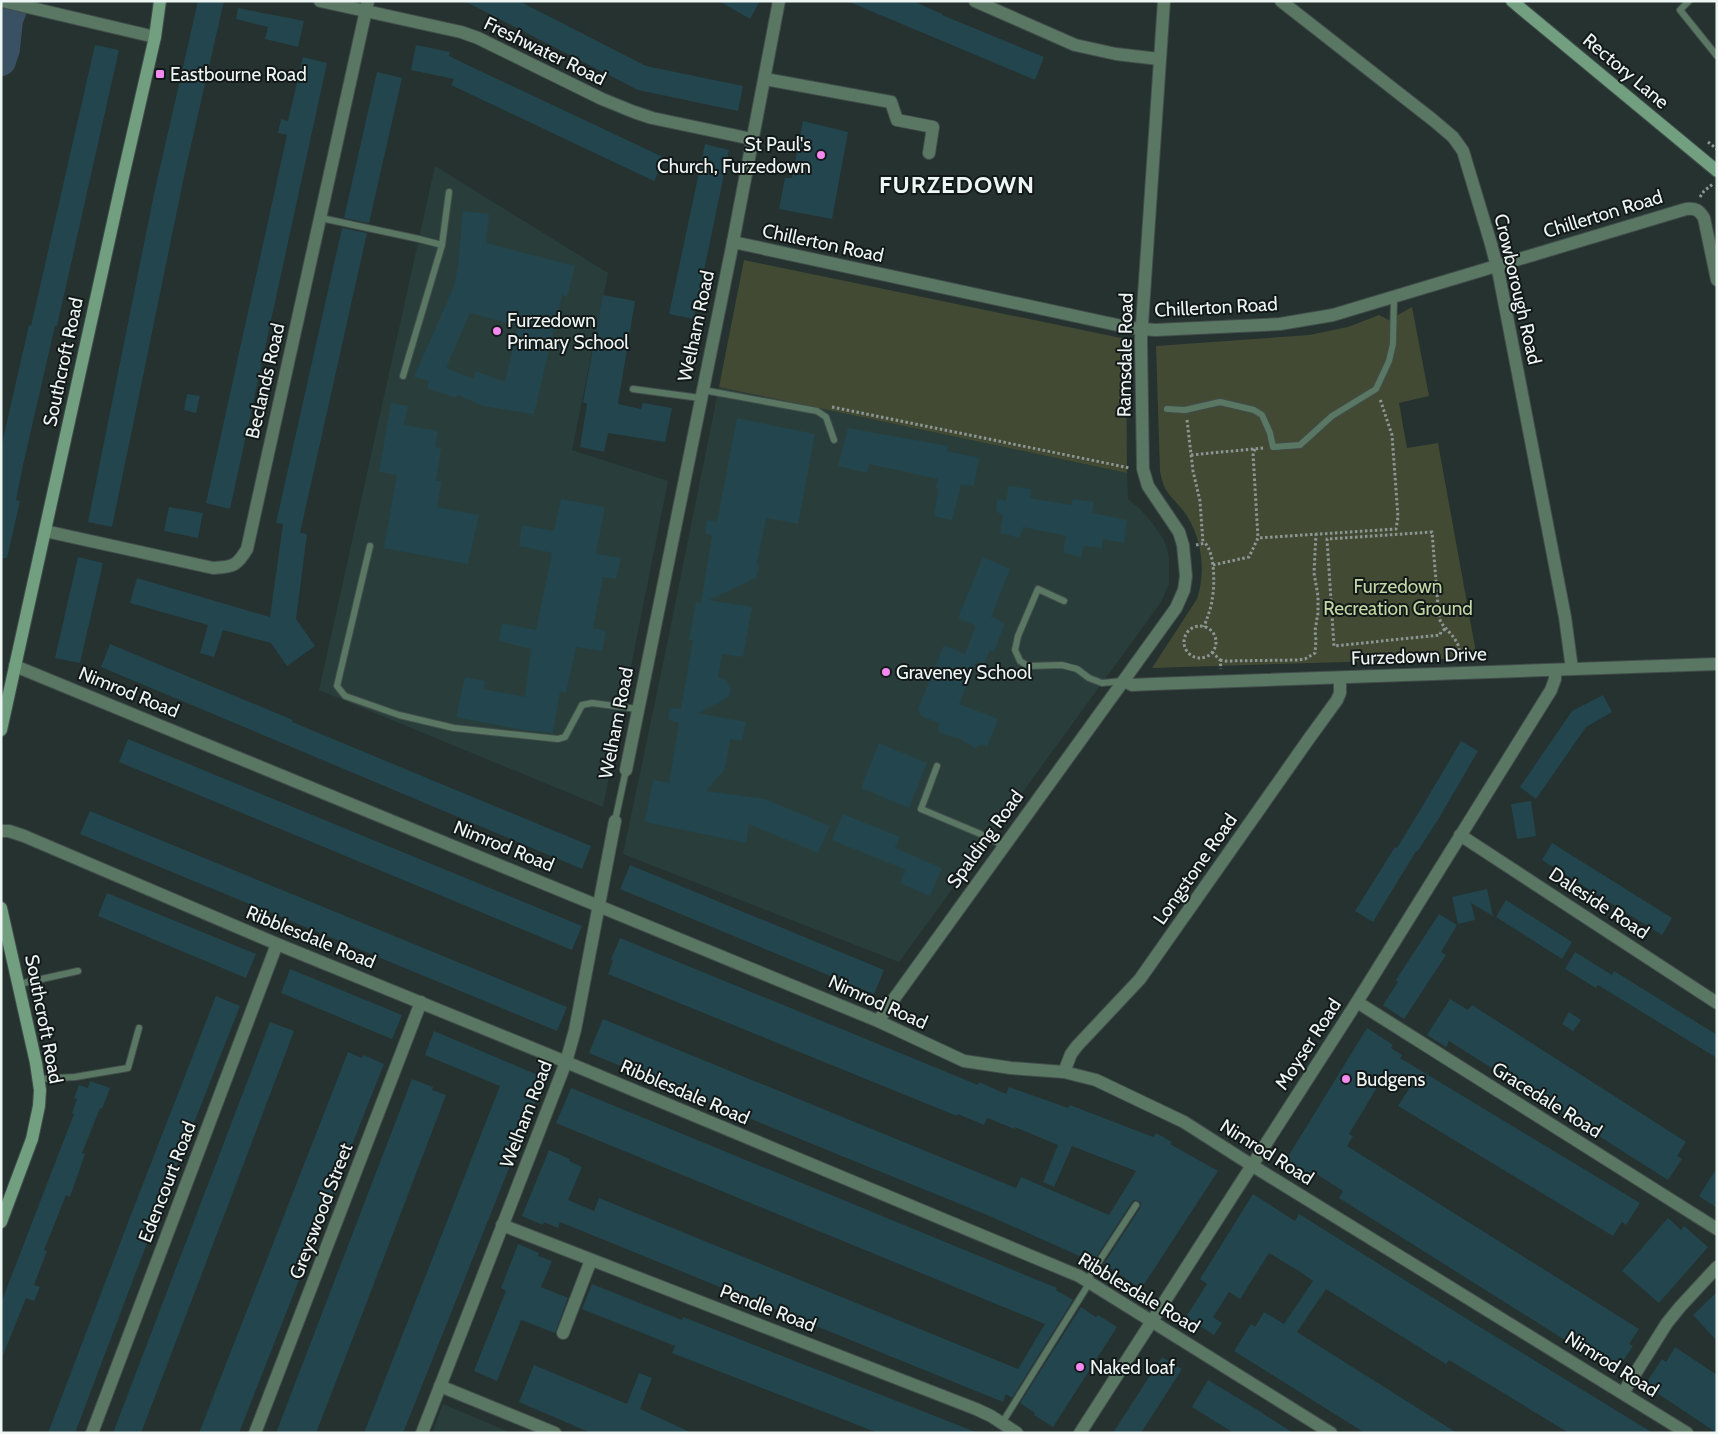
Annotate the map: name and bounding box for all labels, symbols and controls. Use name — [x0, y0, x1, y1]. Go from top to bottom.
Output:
street label: Freshwater Road — [480, 12, 610, 90]
street label: Rectory Lane — [1578, 28, 1674, 114]
place label: Eastbourne Road — [170, 63, 307, 86]
marker: Eastbourne Road — [154, 68, 166, 80]
place label: St Paul's Church, Furzedown — [657, 133, 811, 178]
marker: St Paul's Church, Furzedown — [815, 149, 827, 161]
district label: FURZEDOWN — [879, 170, 1035, 199]
street label: Chillerton Road — [1541, 185, 1665, 243]
street label: Crowborough Road — [1489, 211, 1547, 367]
street label: Chillerton Road — [760, 219, 886, 267]
street label: Welham Road — [673, 268, 719, 384]
street label: Chillerton Road — [1154, 292, 1278, 322]
street label: Ramsdale Road — [1112, 293, 1138, 417]
street label: Southcroft Road — [38, 295, 88, 429]
place label: Furzedown Primary School — [507, 309, 629, 354]
street label: Beclands Road — [241, 321, 289, 441]
marker: Furzedown Primary School — [491, 325, 503, 337]
park label: Furzedown Recreation Ground — [1323, 575, 1473, 620]
street label: Furzedown Drive — [1351, 642, 1488, 670]
street label: Nimrod Road — [75, 661, 183, 723]
place label: Graveney School — [896, 661, 1032, 684]
street label: Welham Road — [594, 665, 638, 781]
marker: Graveney School — [880, 666, 892, 678]
street label: Spalding Road — [942, 786, 1028, 892]
street label: Longstone Road — [1148, 809, 1242, 929]
street label: Nimrod Road — [450, 815, 558, 877]
street label: Daleside Road — [1545, 862, 1653, 944]
street label: Ribblesdale Road — [243, 901, 379, 973]
street label: Southcroft Road — [20, 952, 68, 1086]
street label: Nimrod Road — [825, 970, 931, 1034]
street label: Moyser Road — [1270, 994, 1346, 1094]
street label: Ribblesdale Road — [617, 1055, 753, 1129]
street label: Welham Road — [495, 1057, 557, 1171]
street label: Gracedale Road — [1488, 1057, 1606, 1143]
place label: Budgens — [1356, 1068, 1426, 1091]
marker: Budgens — [1340, 1073, 1352, 1085]
street label: Nimrod Road — [1216, 1114, 1318, 1190]
street label: Edencourt Road — [133, 1118, 201, 1246]
street label: Greyswood Street — [285, 1139, 358, 1282]
street label: Ribblesdale Road — [1074, 1248, 1204, 1338]
street label: Pendle Road — [717, 1279, 819, 1337]
street label: Nimrod Road — [1561, 1326, 1663, 1402]
place label: Naked loaf — [1090, 1356, 1176, 1379]
marker: Naked loaf — [1074, 1361, 1086, 1373]

